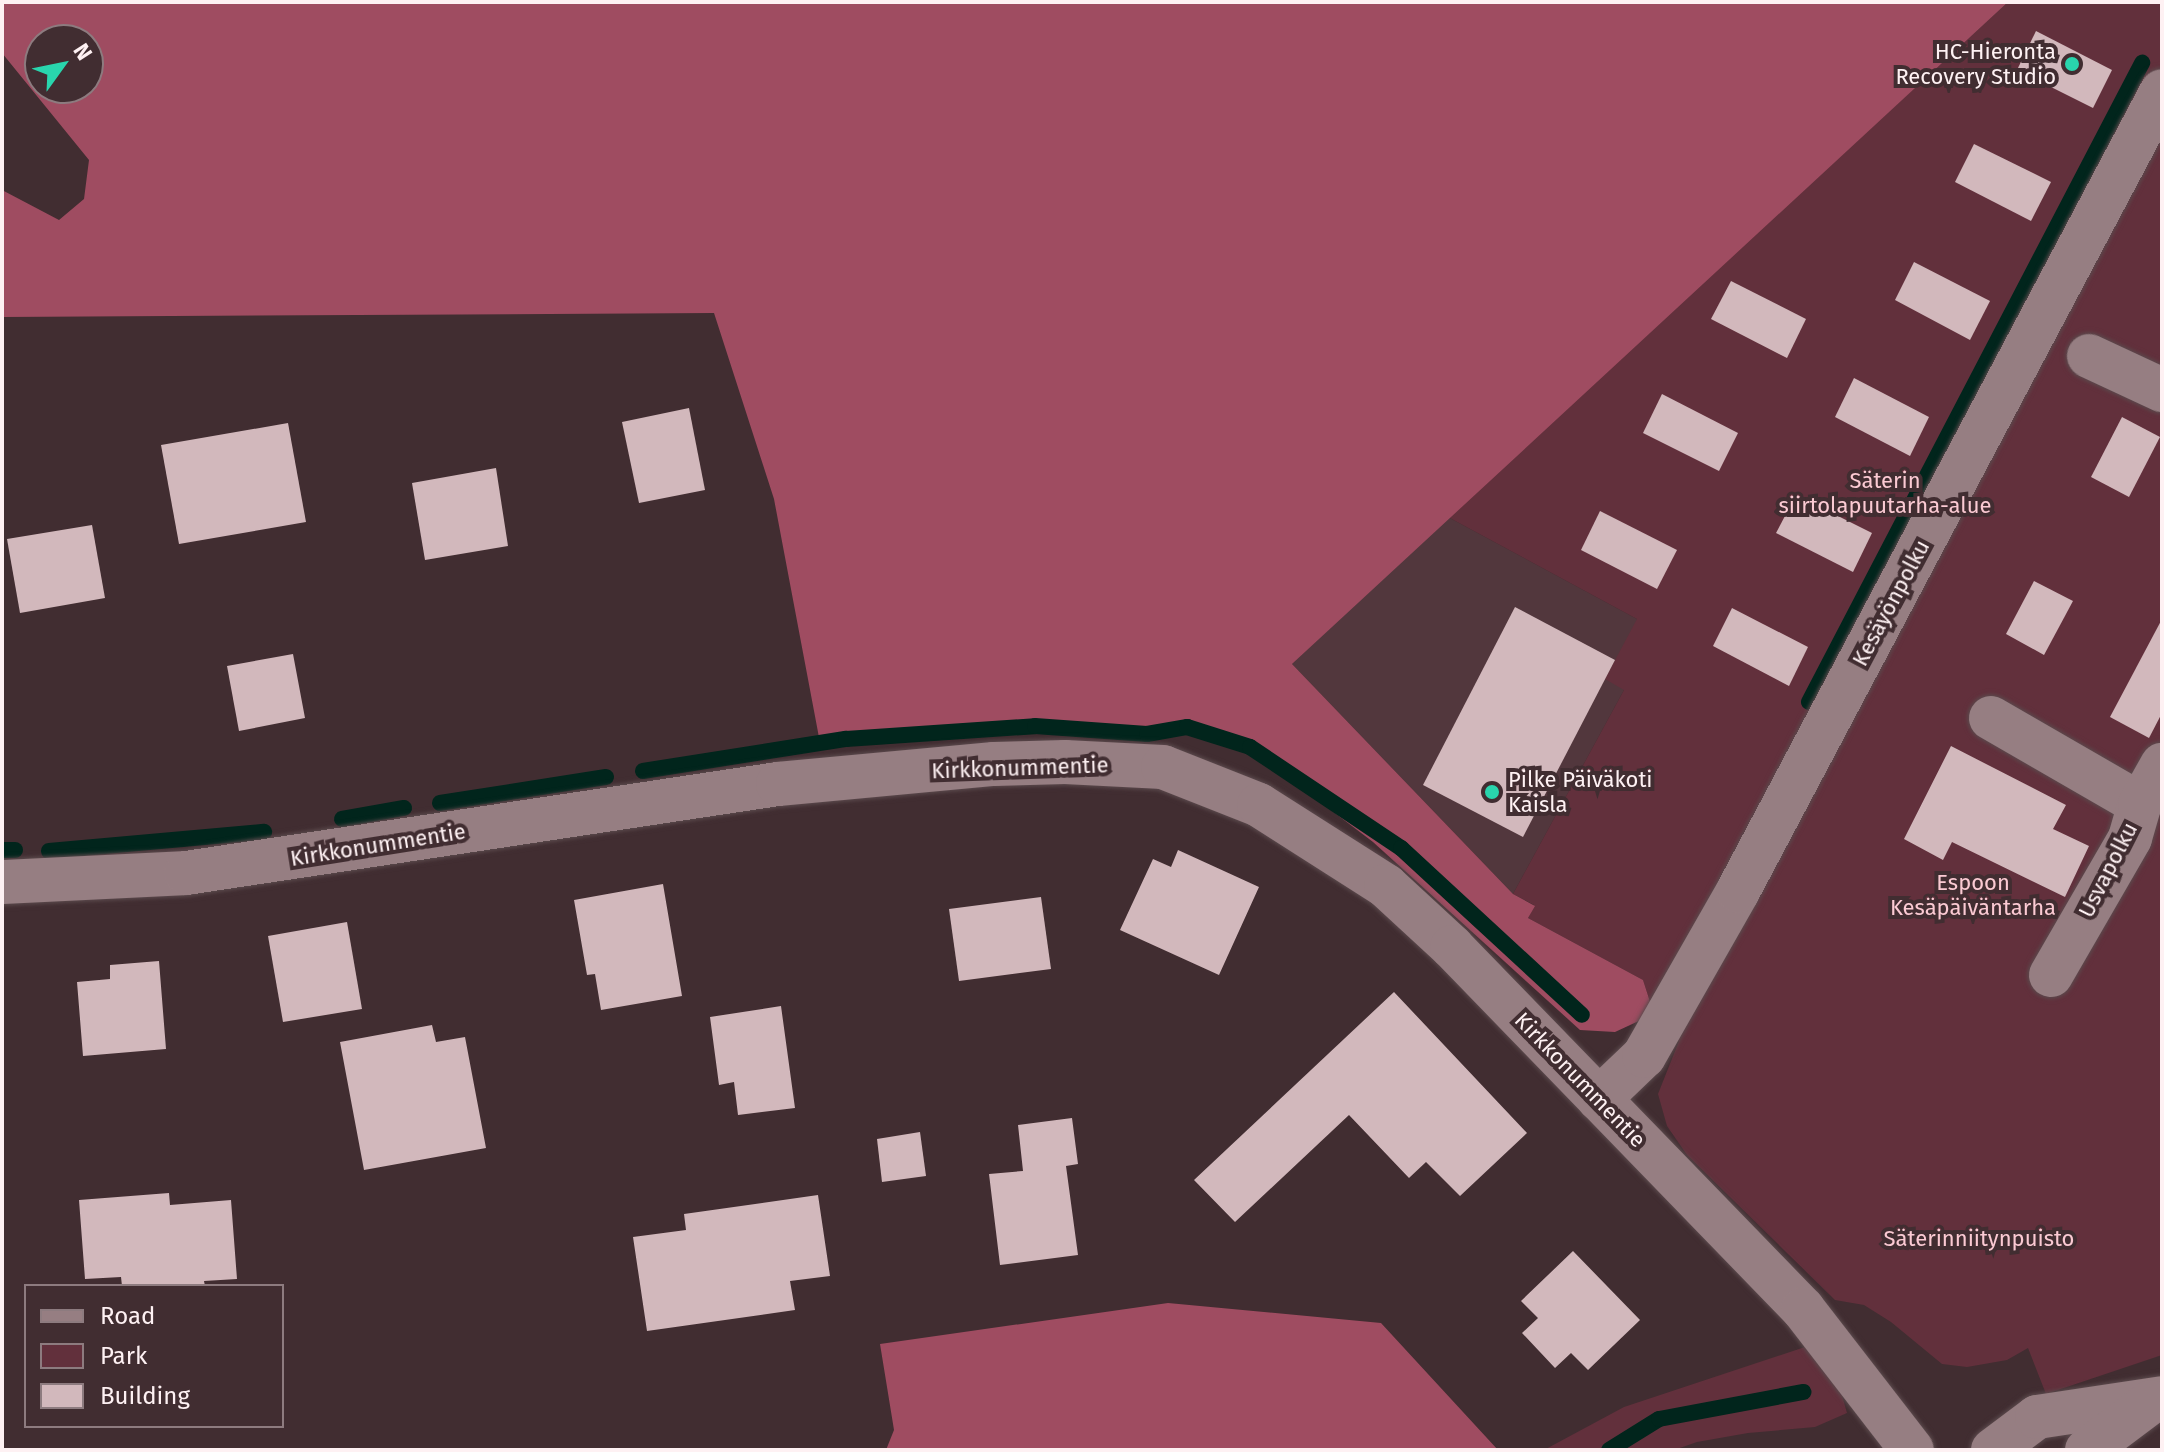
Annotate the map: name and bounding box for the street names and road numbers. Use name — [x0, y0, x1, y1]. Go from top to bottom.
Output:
street label: Kesäyönpolku — [1847, 535, 1935, 671]
street label: Kirkkonummentie — [931, 752, 1109, 784]
street label: Kirkkonummentie — [288, 818, 468, 872]
street label: Usvapolku — [2073, 818, 2143, 922]
street label: Kirkkonummentie — [1509, 1007, 1651, 1153]

